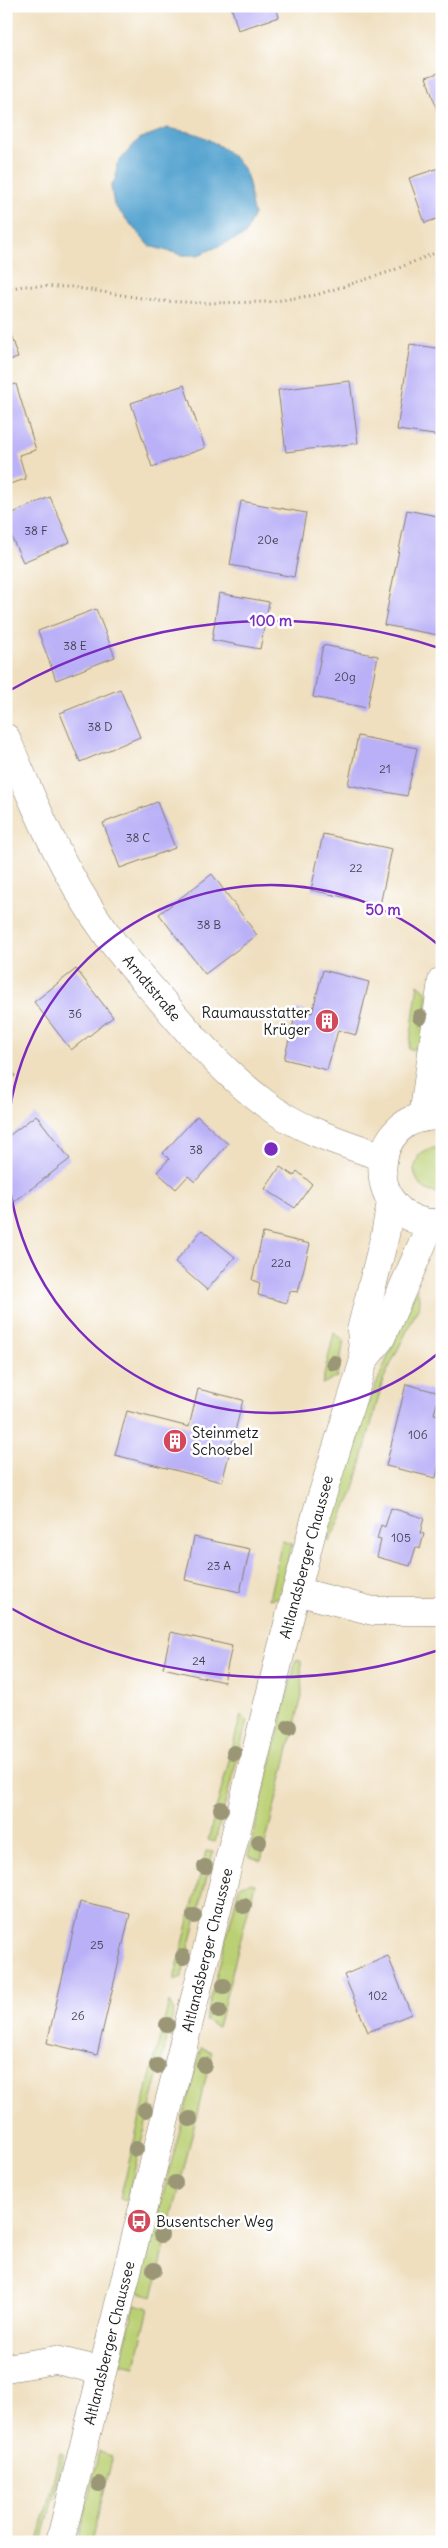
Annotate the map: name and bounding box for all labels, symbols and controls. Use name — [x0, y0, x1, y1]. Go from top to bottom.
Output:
house number: 38 F — [24, 523, 48, 538]
house number: 20e — [258, 532, 278, 547]
text: 100 m — [250, 611, 292, 630]
house number: 38 E — [63, 638, 87, 653]
house number: 20g — [334, 669, 356, 684]
house number: 38 D — [87, 719, 113, 734]
house number: 21 — [379, 761, 391, 776]
house number: 38 C — [126, 830, 150, 845]
house number: 22 — [349, 860, 363, 875]
text: 50 m — [365, 900, 401, 919]
house number: 38 B — [197, 917, 221, 932]
street label: Arndtstraße — [119, 951, 185, 1025]
place label: Raumausstatter Krüger — [201, 1003, 310, 1039]
house number: 36 — [68, 1006, 82, 1021]
building icon: Raumausstatter Krüger — [314, 1008, 340, 1034]
centre of rings — [262, 1140, 280, 1158]
house number: 38 — [189, 1142, 203, 1157]
house number: 22a — [271, 1255, 291, 1270]
place label: Steinmetz Schoebel — [192, 1423, 259, 1459]
house number: 106 — [408, 1427, 428, 1442]
building icon: Steinmetz Schoebel — [162, 1428, 188, 1454]
street label: Altlandsberger Chaussee — [275, 1473, 337, 1641]
house number: 105 — [391, 1530, 411, 1545]
house number: 23 A — [207, 1558, 231, 1573]
house number: 24 — [192, 1653, 206, 1668]
street label: Altlandsberger Chaussee — [177, 1866, 237, 2034]
house number: 25 — [90, 1937, 104, 1952]
house number: 102 — [368, 1988, 388, 2003]
house number: 26 — [71, 2008, 85, 2023]
bus stop icon: Busentscher Weg — [126, 2208, 152, 2234]
place label: Busentscher Weg — [156, 2212, 274, 2231]
street label: Altlandsberger Chaussee — [79, 2259, 139, 2427]

